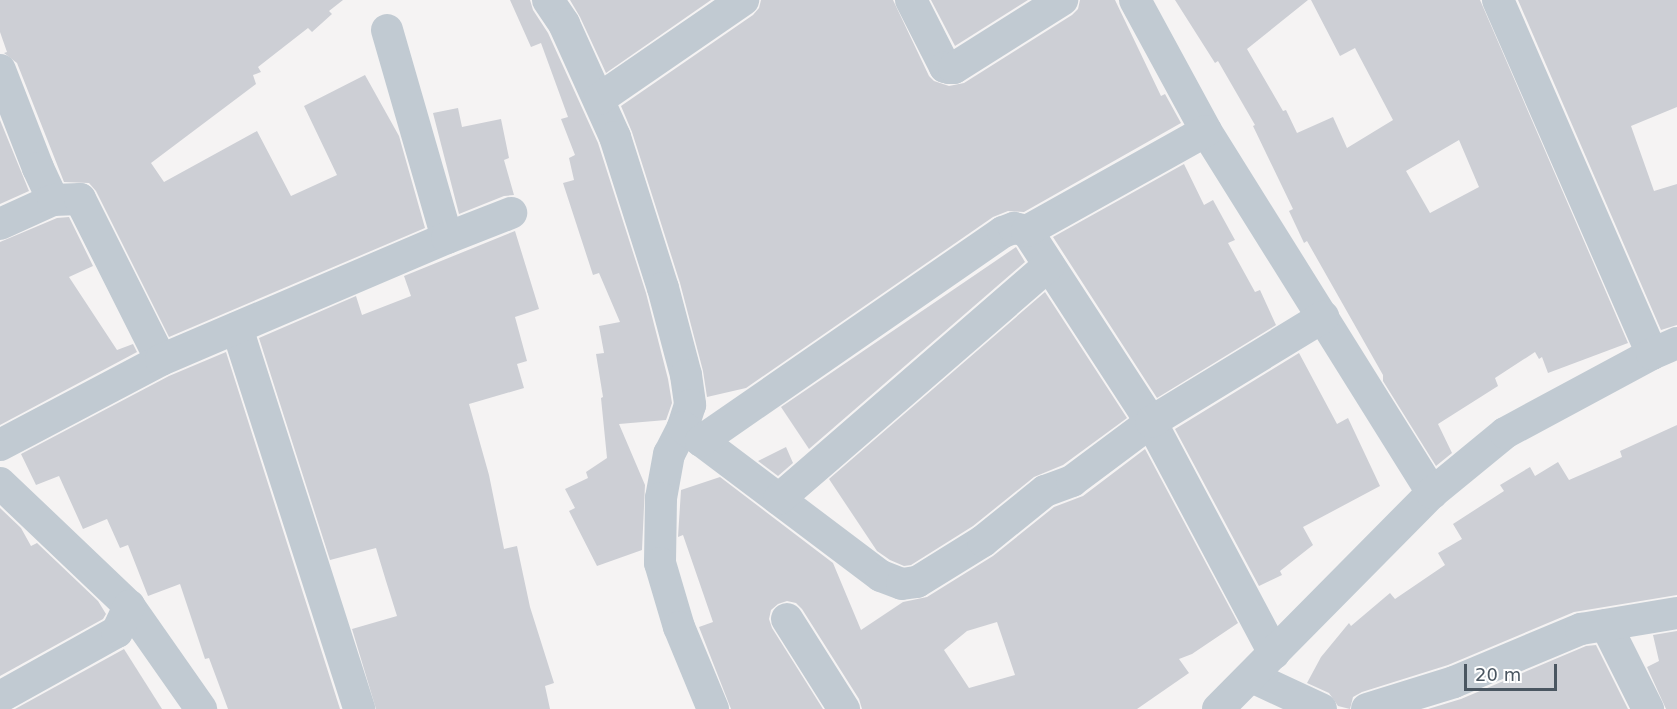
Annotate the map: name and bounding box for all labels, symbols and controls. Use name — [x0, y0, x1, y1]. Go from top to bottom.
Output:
scale bar — [1467, 652, 1560, 690]
text: 20 m — [1475, 664, 1521, 685]

